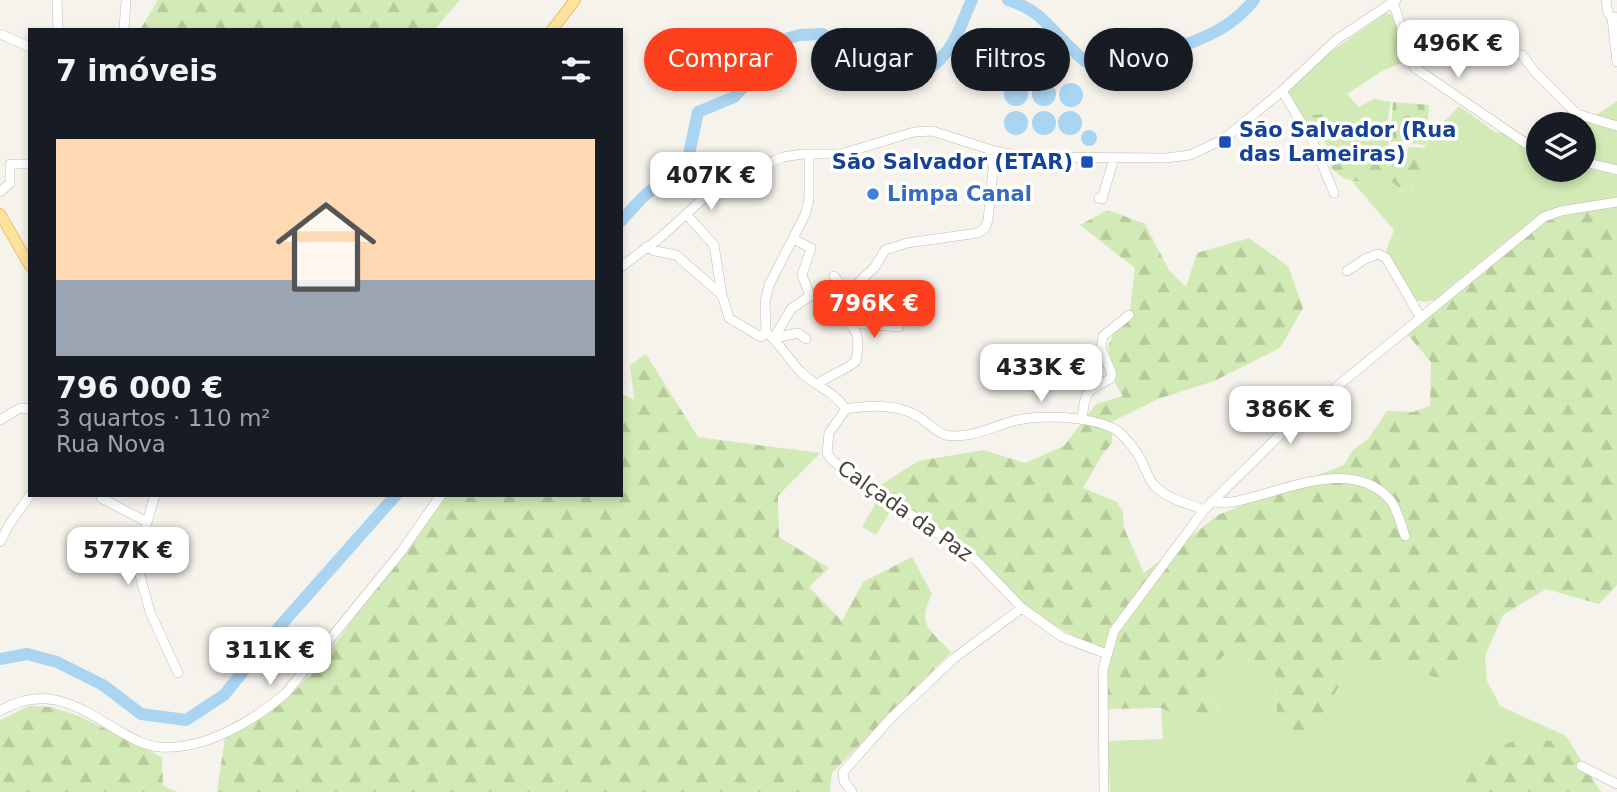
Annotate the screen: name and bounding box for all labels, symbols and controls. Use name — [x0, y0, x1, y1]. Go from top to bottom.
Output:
pin: 496K € — [1401, 20, 1515, 80]
chip: Comprar — [644, 28, 797, 91]
chip: Alugar — [811, 28, 937, 91]
chip: Filtros — [951, 28, 1070, 91]
chip: Novo — [1084, 28, 1193, 91]
text: 496K € — [1413, 30, 1503, 56]
icon: filters — [557, 51, 595, 89]
text: 7 imóveis — [56, 53, 218, 88]
map controls — [1526, 112, 1596, 182]
button: layers — [1526, 112, 1596, 182]
place label: São Salvador (Rua das Lameiras) — [1239, 118, 1456, 166]
marker: São Salvador (Rua das Lameiras) — [1217, 134, 1233, 150]
place label: São Salvador (ETAR) — [832, 150, 1073, 174]
pin: 407K € — [654, 152, 768, 212]
marker: São Salvador (ETAR) — [1079, 154, 1095, 170]
text: 407K € — [666, 162, 756, 188]
place label: Limpa Canal — [887, 182, 1032, 206]
icon: home — [263, 184, 389, 310]
marker: Limpa Canal — [865, 186, 881, 202]
pin: 796K € — [817, 280, 931, 340]
text: 796K € — [829, 290, 919, 316]
pin: 433K € — [984, 344, 1098, 404]
text: 433K € — [996, 354, 1086, 380]
text: 796 000 € — [56, 370, 223, 405]
pin: 386K € — [1233, 386, 1347, 446]
text: 386K € — [1245, 396, 1335, 422]
text: 3 quartos · 110 m² — [56, 405, 271, 431]
text: Rua Nova — [56, 431, 166, 457]
street label: Calçada da Paz — [833, 456, 977, 566]
pin: 577K € — [71, 528, 185, 587]
text: 577K € — [83, 537, 173, 563]
pin: 311K € — [213, 628, 327, 687]
text: 311K € — [225, 637, 315, 663]

